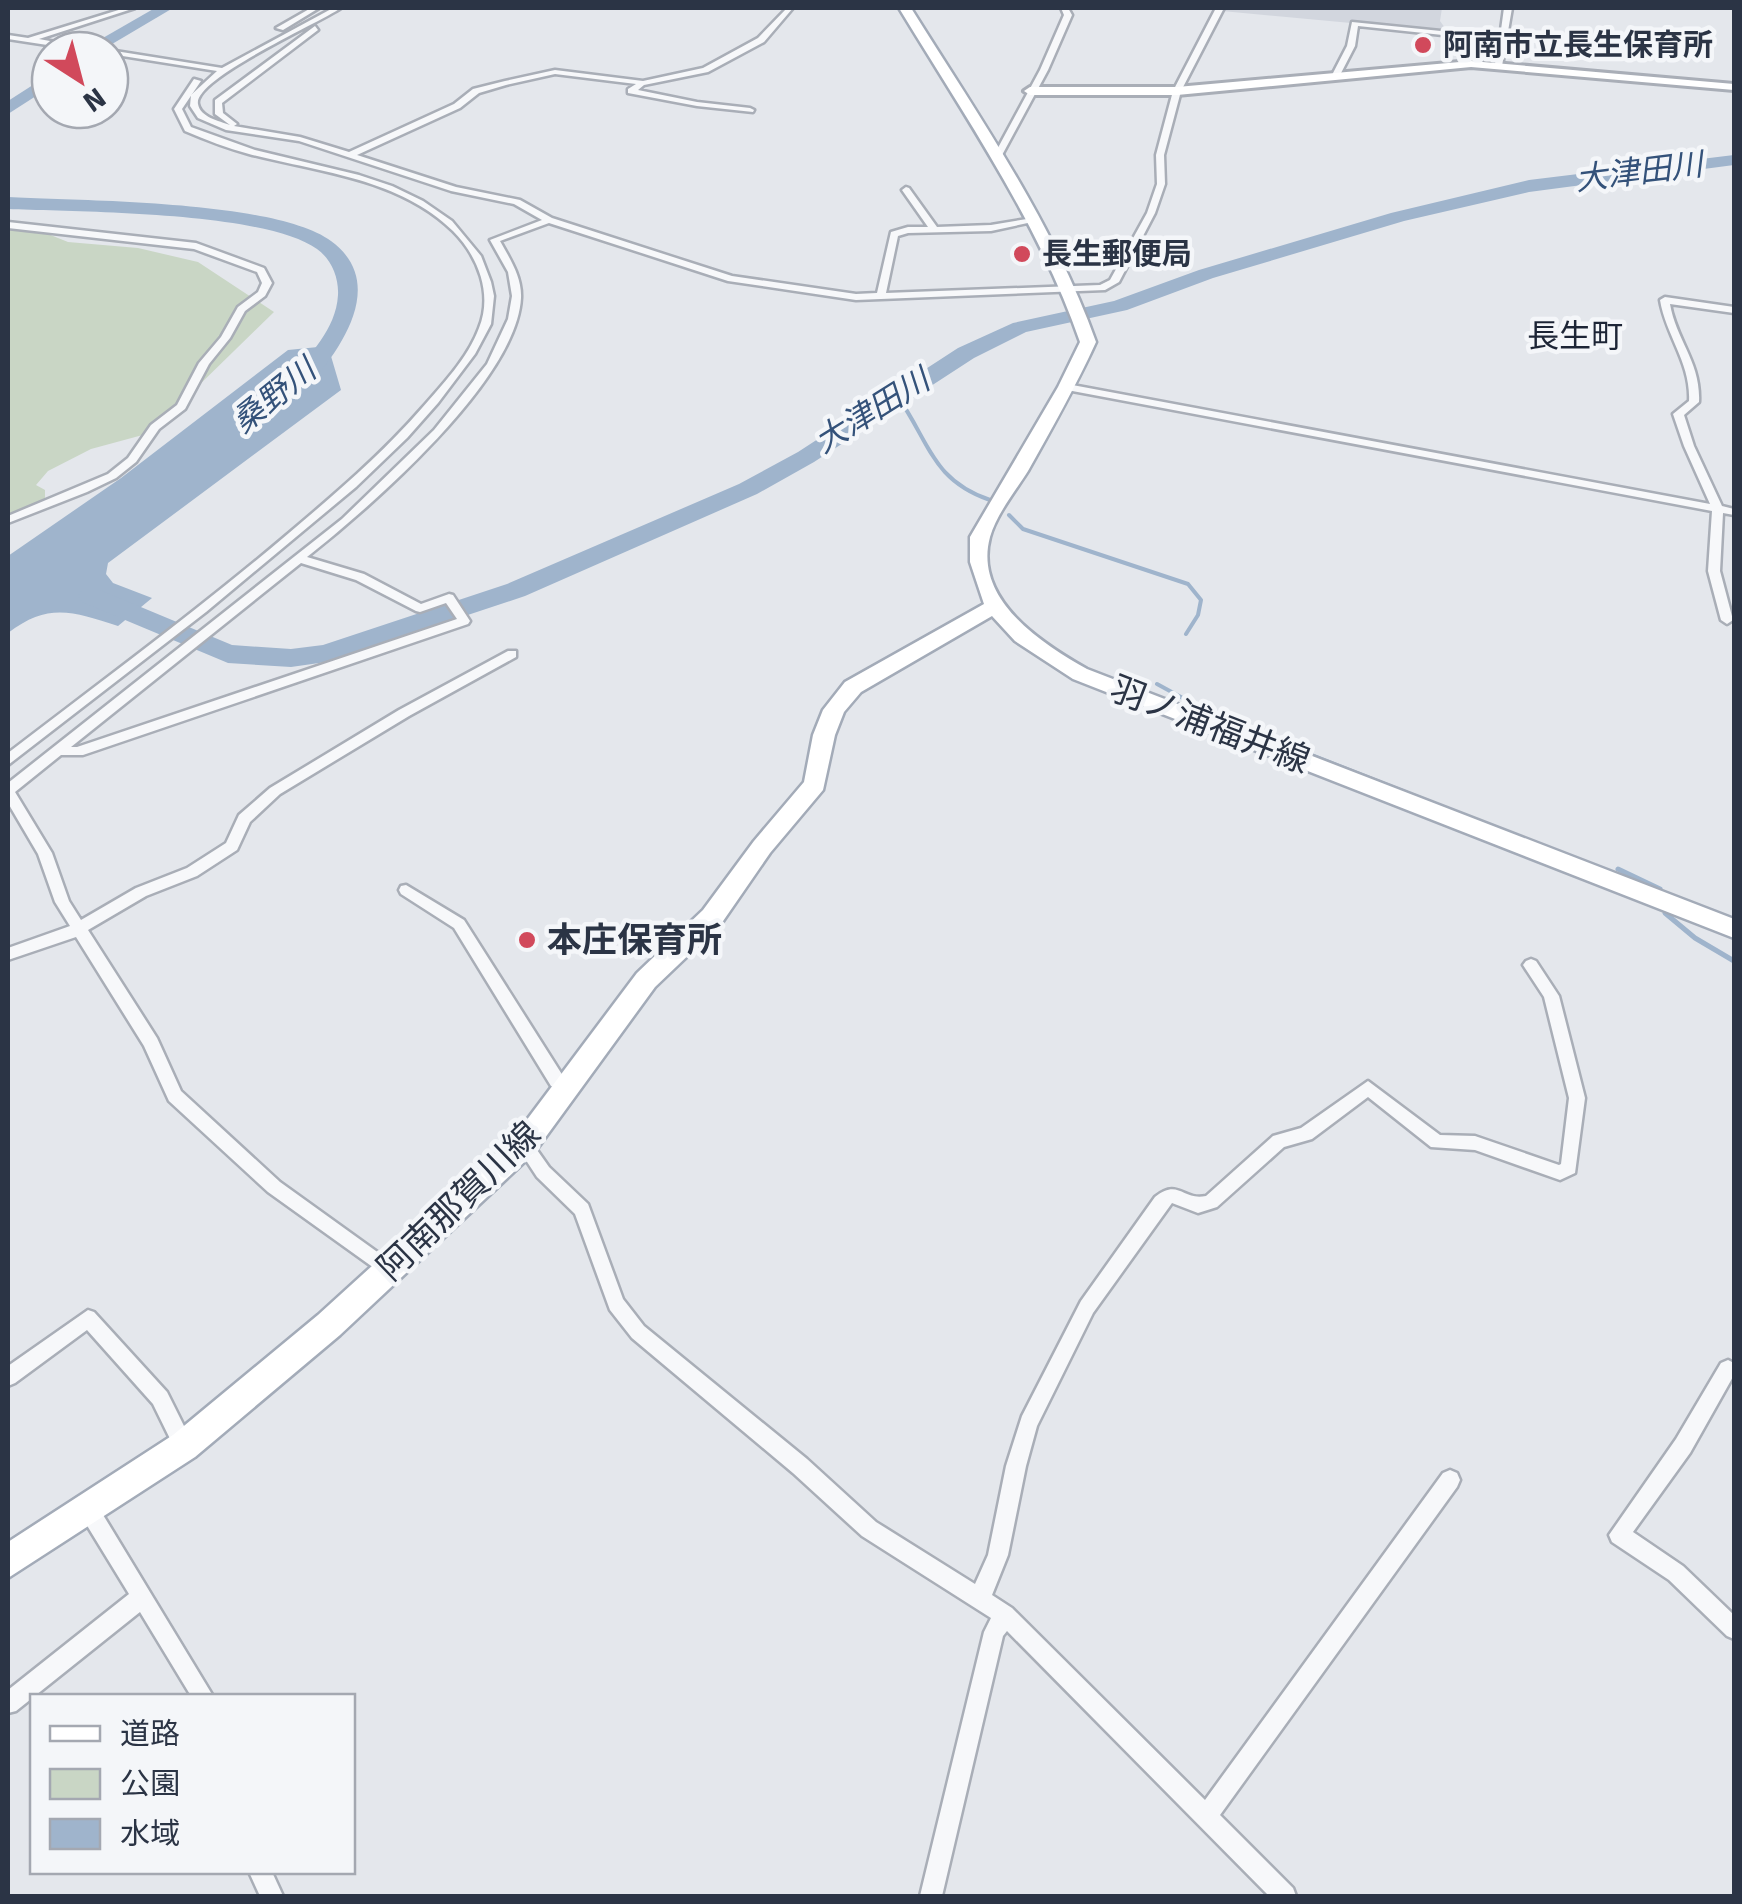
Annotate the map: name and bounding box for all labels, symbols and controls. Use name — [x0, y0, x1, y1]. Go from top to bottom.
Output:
place label: 阿南市立長生保育所 — [1443, 27, 1713, 64]
north arrow — [30, 30, 130, 130]
marker: 阿南市立長生保育所 — [1412, 34, 1434, 56]
text: N — [76, 80, 112, 119]
water label: 大津田川 — [1573, 144, 1708, 199]
place label: 長生郵便局 — [1042, 236, 1192, 273]
marker: 長生郵便局 — [1011, 243, 1033, 265]
district label: 長生町 — [1527, 317, 1623, 356]
water label: 桑野川 — [224, 349, 326, 441]
water label: 大津田川 — [807, 359, 939, 461]
street label: 羽ノ浦福井線 — [1104, 667, 1316, 783]
place label: 本庄保育所 — [547, 919, 722, 962]
marker: 本庄保育所 — [516, 929, 538, 951]
street label: 阿南那賀川線 — [369, 1113, 549, 1289]
legend — [30, 1694, 355, 1874]
text: 道路 — [120, 1716, 180, 1753]
text: 公園 — [120, 1766, 180, 1803]
text: 水域 — [120, 1816, 180, 1853]

